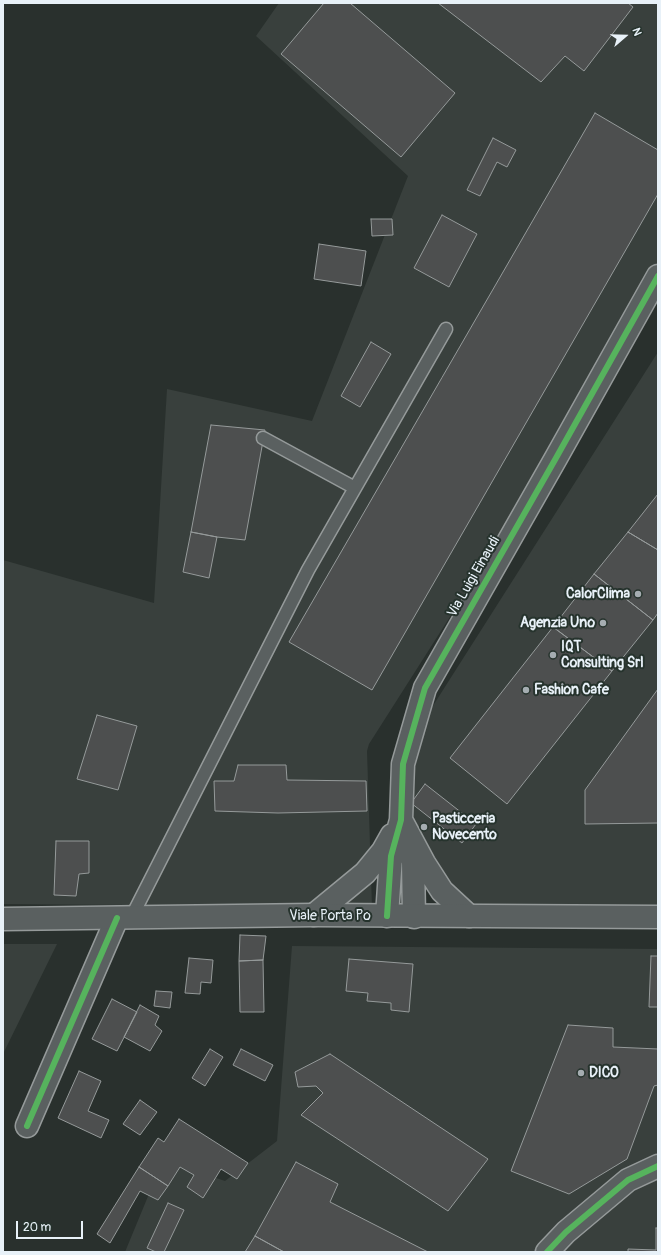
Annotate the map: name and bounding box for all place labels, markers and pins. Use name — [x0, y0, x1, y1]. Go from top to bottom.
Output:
place label: CalorClima — [566, 586, 630, 602]
marker: CalorClima — [633, 589, 643, 599]
place label: Agenzia Uno — [520, 615, 595, 631]
marker: Agenzia Uno — [598, 618, 608, 628]
place label: IQT Consulting Srl — [561, 639, 644, 672]
marker: IQT Consulting Srl — [548, 650, 558, 660]
place label: Fashion Cafe — [534, 682, 609, 698]
marker: Fashion Cafe — [521, 685, 531, 695]
place label: Pasticceria Novecento — [432, 811, 497, 844]
marker: Pasticceria Novecento — [419, 822, 429, 832]
place label: DICO — [589, 1065, 619, 1081]
marker: DICO — [576, 1068, 586, 1078]

